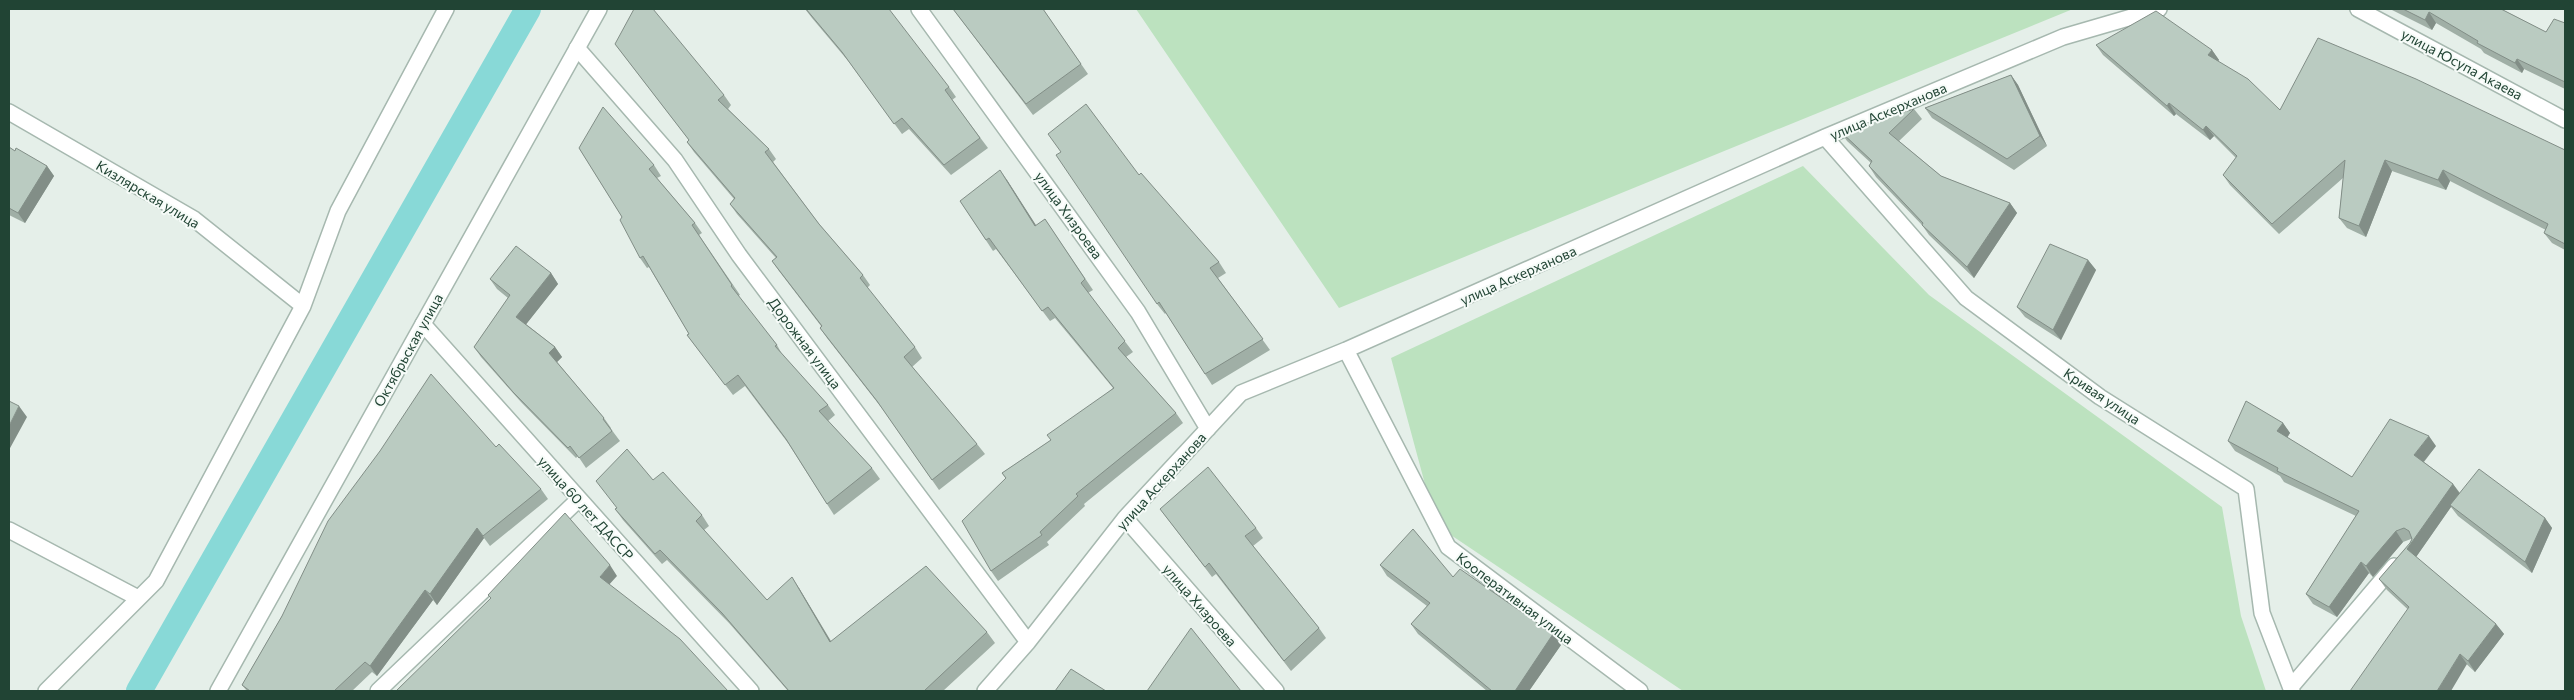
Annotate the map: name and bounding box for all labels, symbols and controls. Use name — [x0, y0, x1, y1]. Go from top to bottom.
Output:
street label: улица Юсупа Акаева — [2399, 25, 2525, 103]
street label: улица Аскерханова — [1827, 79, 1949, 143]
street label: Кизлярская улица — [93, 156, 203, 232]
street label: улица Хизроева — [1032, 168, 1106, 262]
street label: улица Аскерханова — [1457, 242, 1579, 308]
street label: Октябрьская улица — [370, 290, 446, 410]
street label: Дорожная улица — [765, 294, 845, 392]
street label: Кривая улица — [2061, 364, 2143, 428]
street label: улица Аскерханова — [1113, 429, 1209, 533]
street label: улица 60 лет ДАССР — [535, 452, 637, 564]
street label: Кооперативная улица — [1453, 548, 1577, 648]
street label: улица Хизроева — [1160, 560, 1240, 650]

